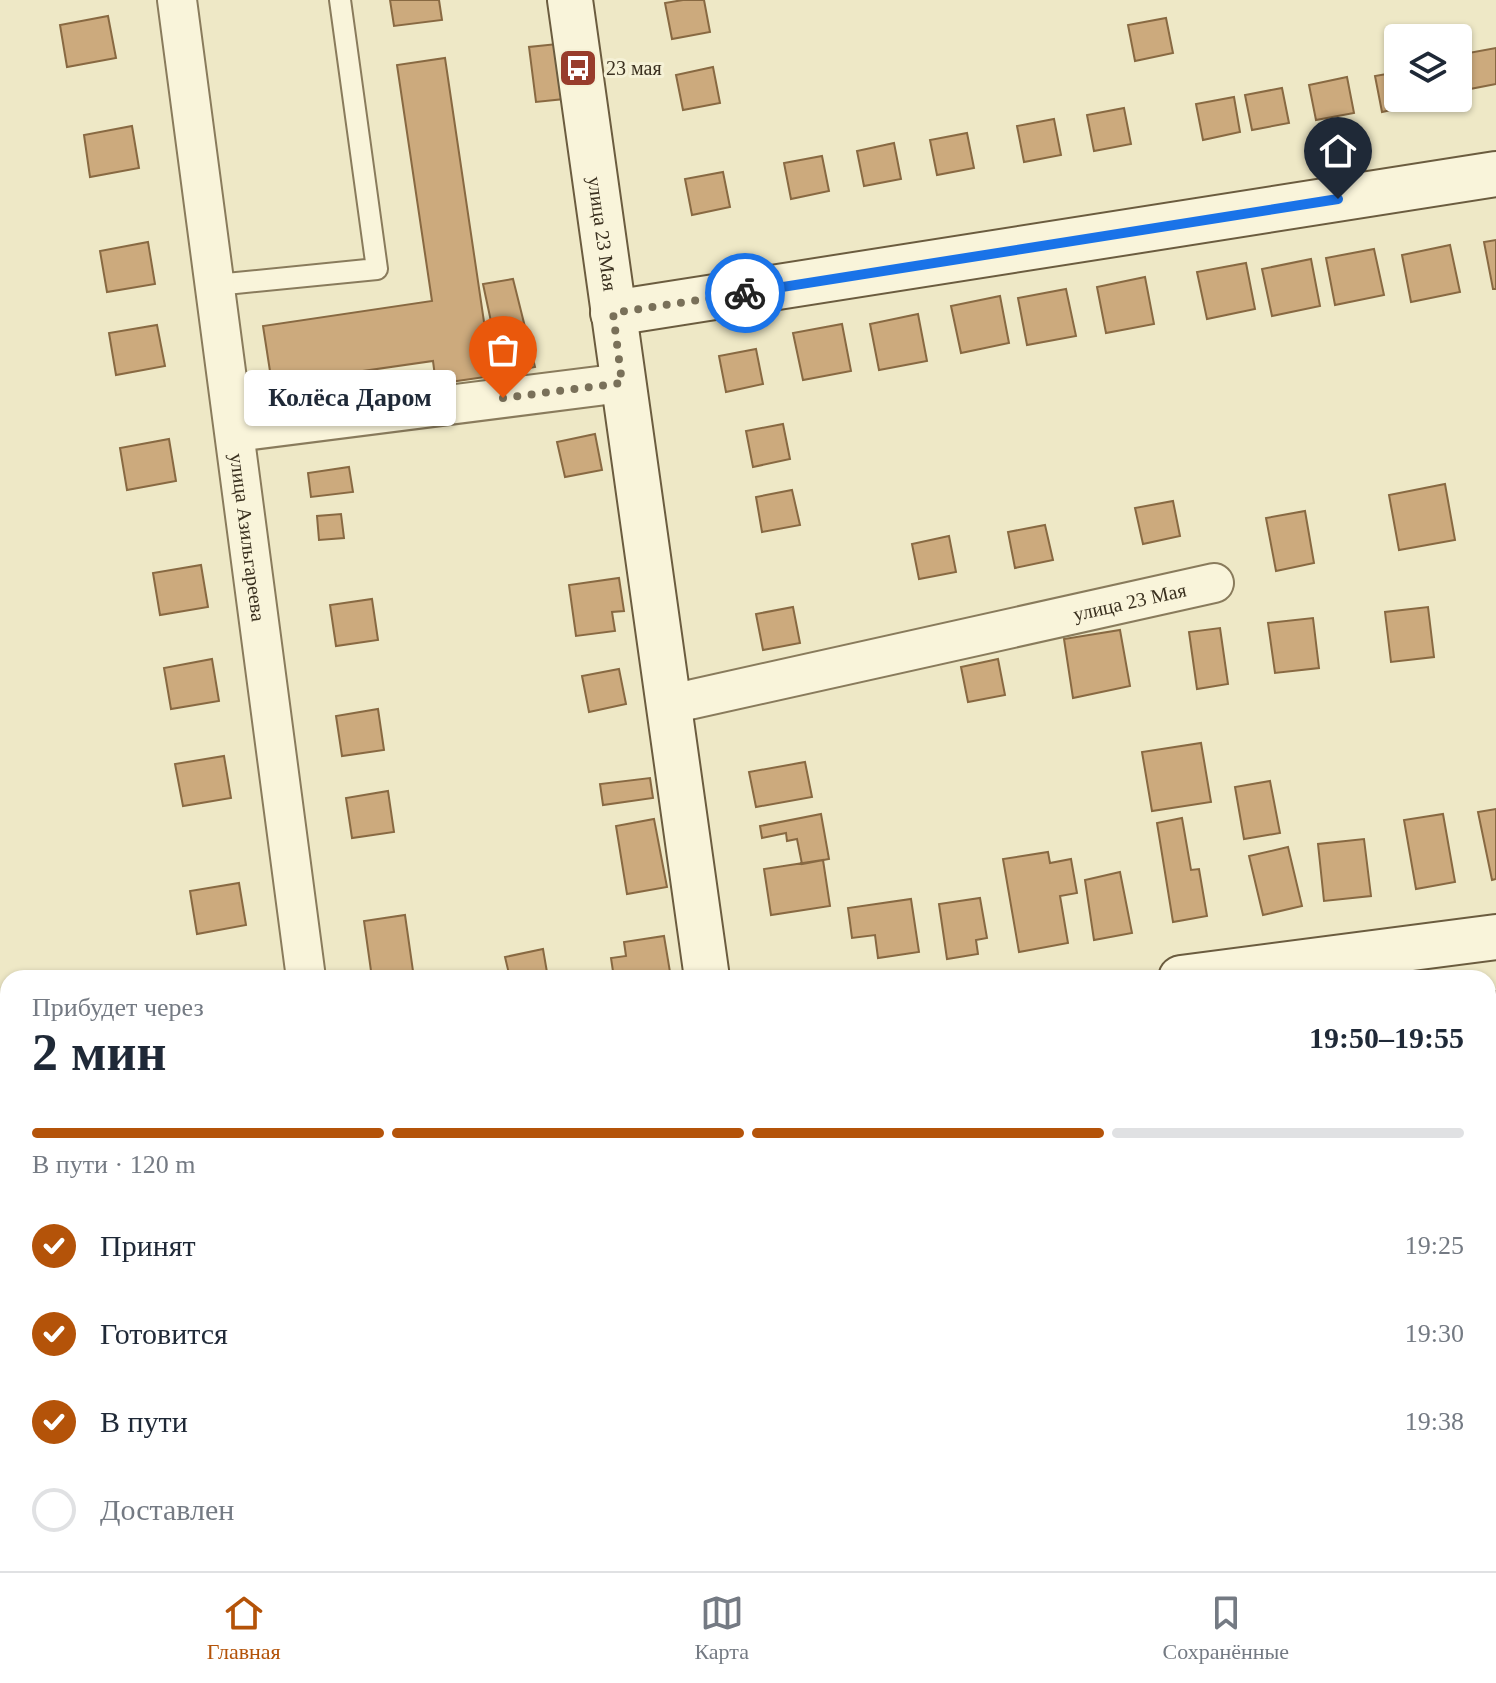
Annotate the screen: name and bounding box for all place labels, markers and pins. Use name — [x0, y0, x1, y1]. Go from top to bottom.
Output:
bus stop icon: 23 мая — [557, 47, 599, 89]
place label: 23 мая — [606, 57, 662, 79]
pin — [1304, 117, 1372, 199]
pin — [469, 316, 537, 398]
callout: Колёса Даром — [243, 370, 455, 426]

